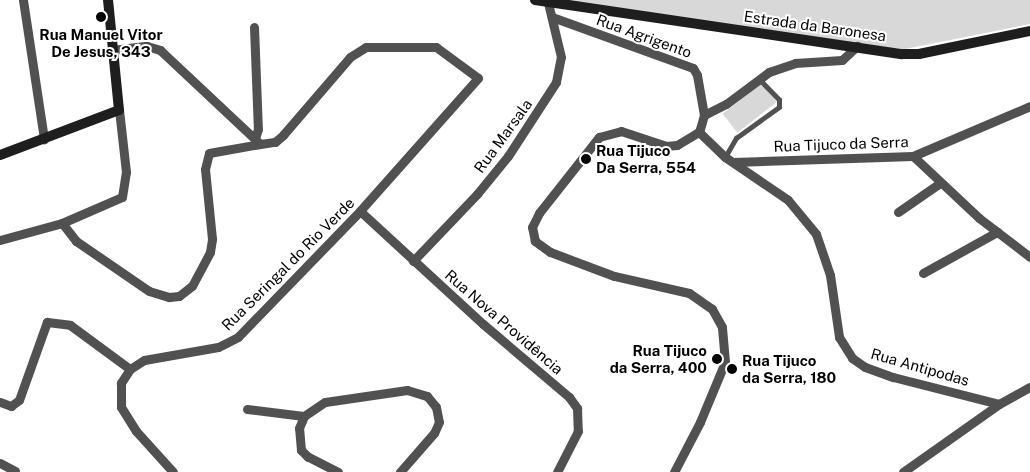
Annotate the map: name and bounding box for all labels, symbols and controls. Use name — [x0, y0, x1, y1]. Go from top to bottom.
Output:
street label: Estrada da Baronesa — [743, 7, 887, 45]
street label: Rua Agrigento — [594, 10, 694, 62]
marker: Rua Manuel Vitor De Jesus, 343 — [95, 11, 107, 23]
place label: Rua Manuel Vitor De Jesus, 343 — [39, 25, 163, 60]
street label: Rua Marsala — [470, 96, 536, 176]
street label: Rua Tijuco da Serra — [773, 133, 909, 155]
place label: Rua Tijuco Da Serra, 554 — [596, 141, 696, 176]
marker: Rua Tijuco Da Serra, 554 — [580, 153, 592, 165]
street label: Rua Seringal do Rio Verde — [218, 194, 358, 334]
street label: Rua Nova Providência — [441, 266, 567, 378]
place label: Rua Tijuco da Serra, 400 — [610, 341, 707, 376]
street label: Rua Antipodas — [869, 344, 971, 390]
place label: Rua Tijuco da Serra, 180 — [742, 351, 836, 386]
marker: Rua Tijuco da Serra, 400 — [711, 353, 723, 365]
marker: Rua Tijuco da Serra, 180 — [726, 363, 738, 375]

